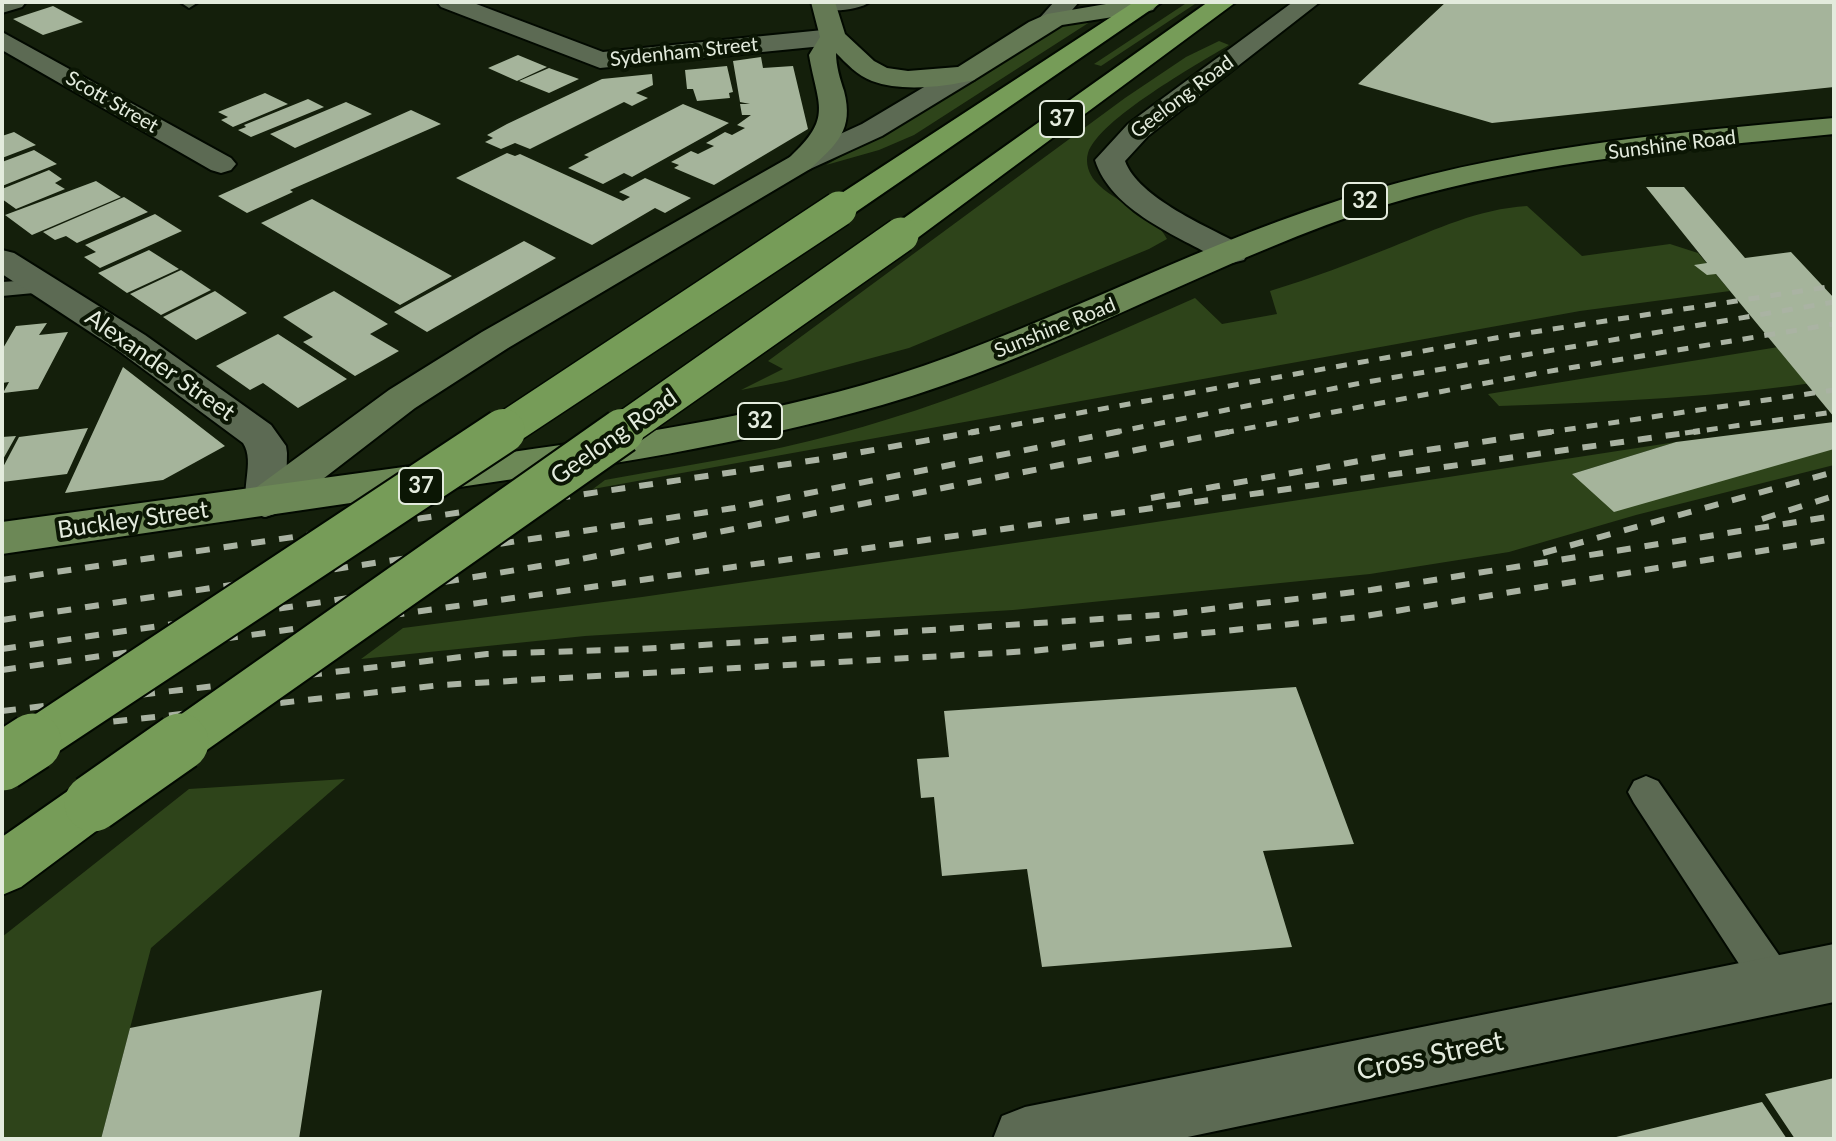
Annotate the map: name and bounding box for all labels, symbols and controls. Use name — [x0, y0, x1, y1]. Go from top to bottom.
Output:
street label: Sydenham Street — [609, 32, 759, 72]
street label: Geelong Road — [1126, 50, 1238, 144]
street label: Scott Street — [62, 66, 162, 138]
road number: 37 — [1040, 101, 1084, 137]
street label: Sunshine Road — [1607, 125, 1737, 165]
road number: 32 — [1343, 183, 1387, 219]
street label: Sunshine Road — [991, 293, 1119, 363]
street label: Alexander Street — [80, 303, 240, 427]
street label: Geelong Road — [545, 383, 683, 491]
road number: 32 — [738, 403, 782, 439]
road number: 37 — [399, 468, 443, 504]
street label: Buckley Street — [56, 495, 210, 545]
street label: Cross Street — [1354, 1024, 1506, 1088]

